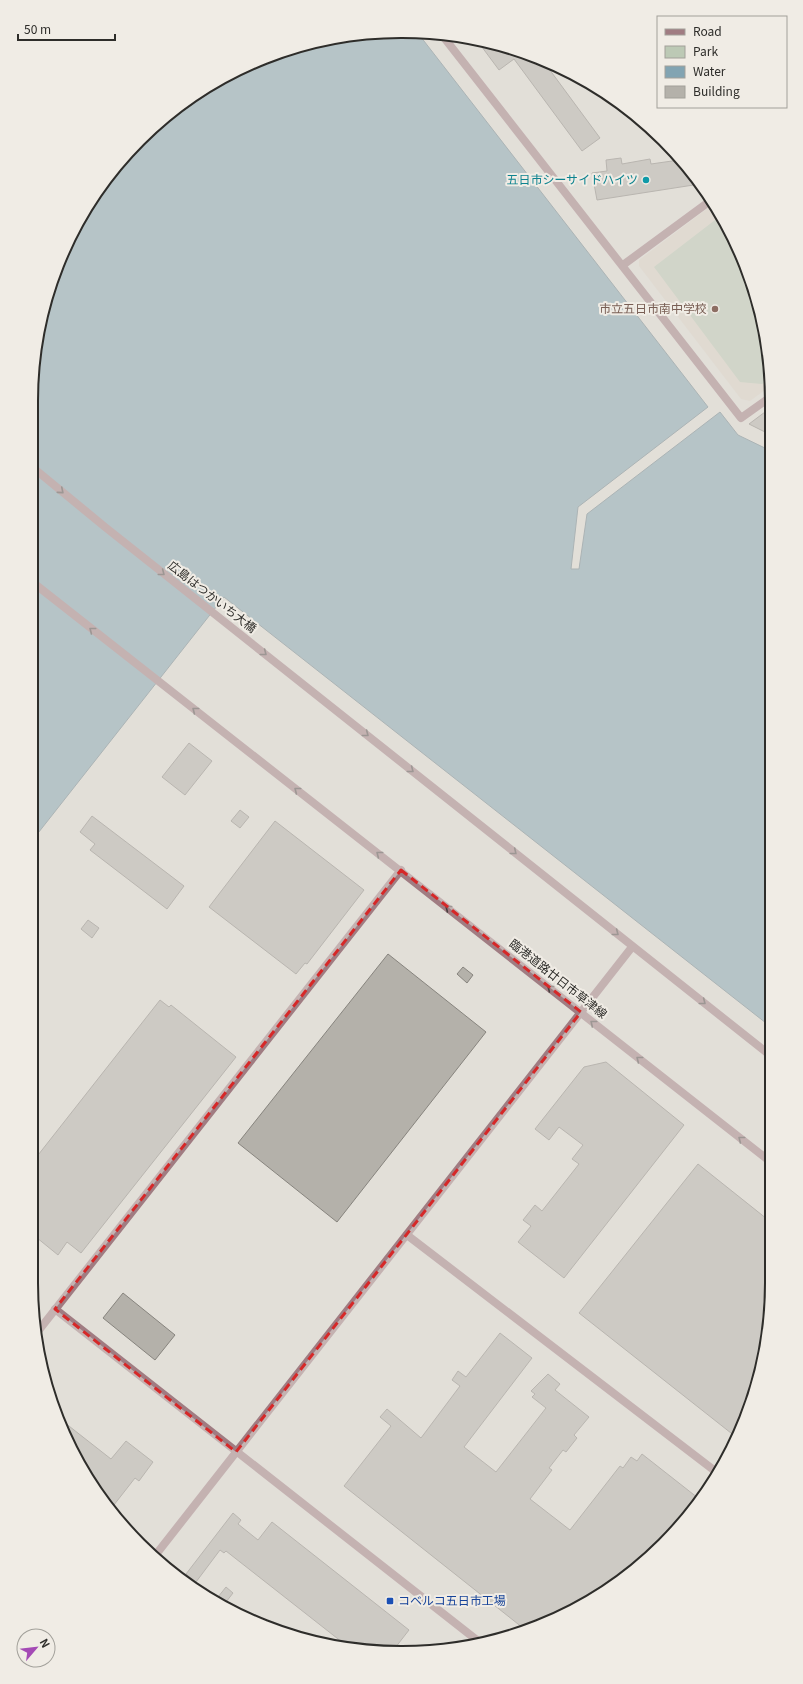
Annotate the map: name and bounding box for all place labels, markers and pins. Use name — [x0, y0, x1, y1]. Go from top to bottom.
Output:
place label: 五日市シーサイドハイツ — [506, 170, 638, 187]
marker: 五日市シーサイドハイツ — [641, 175, 651, 185]
place label: 市立五日市南中学校 — [599, 299, 707, 316]
marker: 市立五日市南中学校 — [710, 304, 720, 314]
place label: コベルコ五日市工場 — [398, 1591, 506, 1608]
marker: コベルコ五日市工場 — [385, 1596, 395, 1606]

